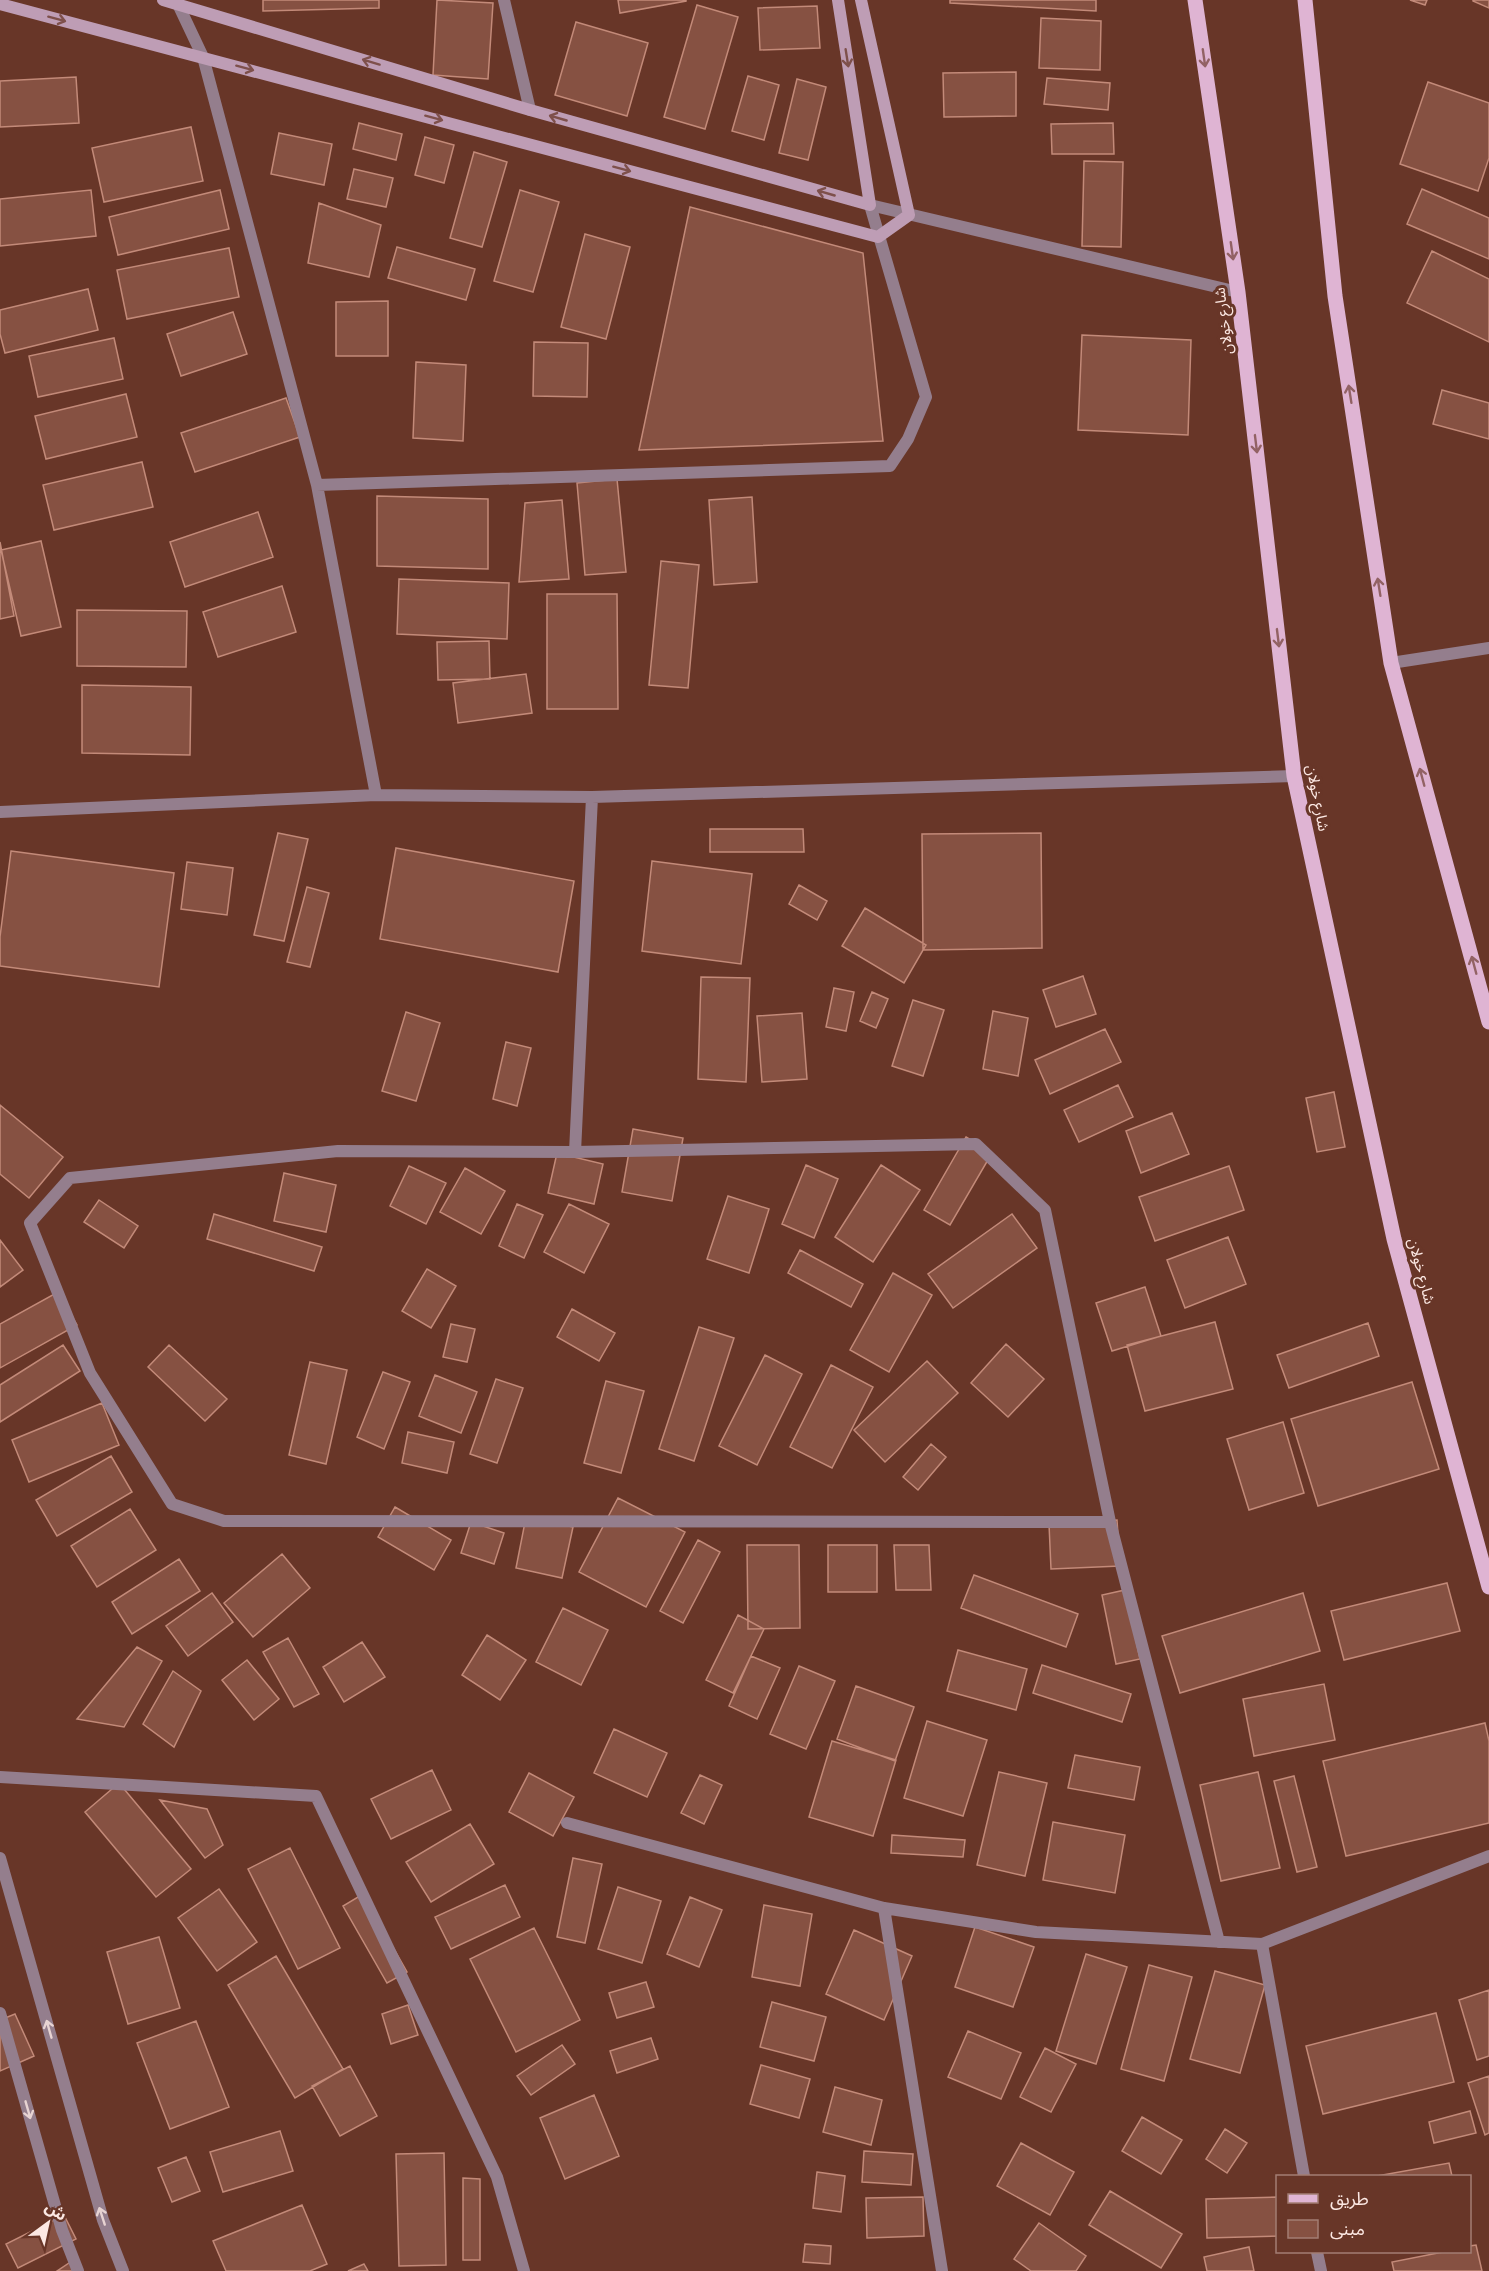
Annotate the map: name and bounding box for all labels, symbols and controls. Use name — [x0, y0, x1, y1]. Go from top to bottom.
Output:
one-way arrow — [47, 13, 66, 25]
one-way arrow — [842, 47, 853, 67]
one-way arrow — [1198, 47, 1209, 67]
one-way arrow — [362, 56, 381, 67]
one-way arrow — [235, 63, 254, 74]
one-way arrow — [549, 112, 568, 123]
one-way arrow — [424, 113, 443, 125]
one-way arrow — [612, 163, 631, 175]
one-way arrow — [817, 187, 836, 198]
one-way arrow — [1226, 240, 1237, 260]
street label: شارع خولان — [1207, 286, 1240, 356]
one-way arrow — [1345, 385, 1356, 405]
one-way arrow — [1250, 434, 1261, 454]
one-way arrow — [1374, 578, 1385, 598]
one-way arrow — [1273, 628, 1284, 648]
street label: شارع خولان — [1299, 763, 1336, 834]
one-way arrow — [1416, 768, 1427, 787]
one-way arrow — [1468, 956, 1479, 975]
street label: شارع خولان — [1401, 1235, 1442, 1307]
one-way arrow — [42, 2020, 54, 2039]
one-way arrow — [23, 2100, 34, 2119]
legend — [1276, 2175, 1471, 2253]
text: طريق — [1330, 2185, 1369, 2212]
north arrow — [18, 2193, 78, 2253]
text: ش — [40, 2194, 72, 2226]
one-way arrow — [96, 2207, 107, 2226]
text: مبنى — [1330, 2215, 1365, 2242]

